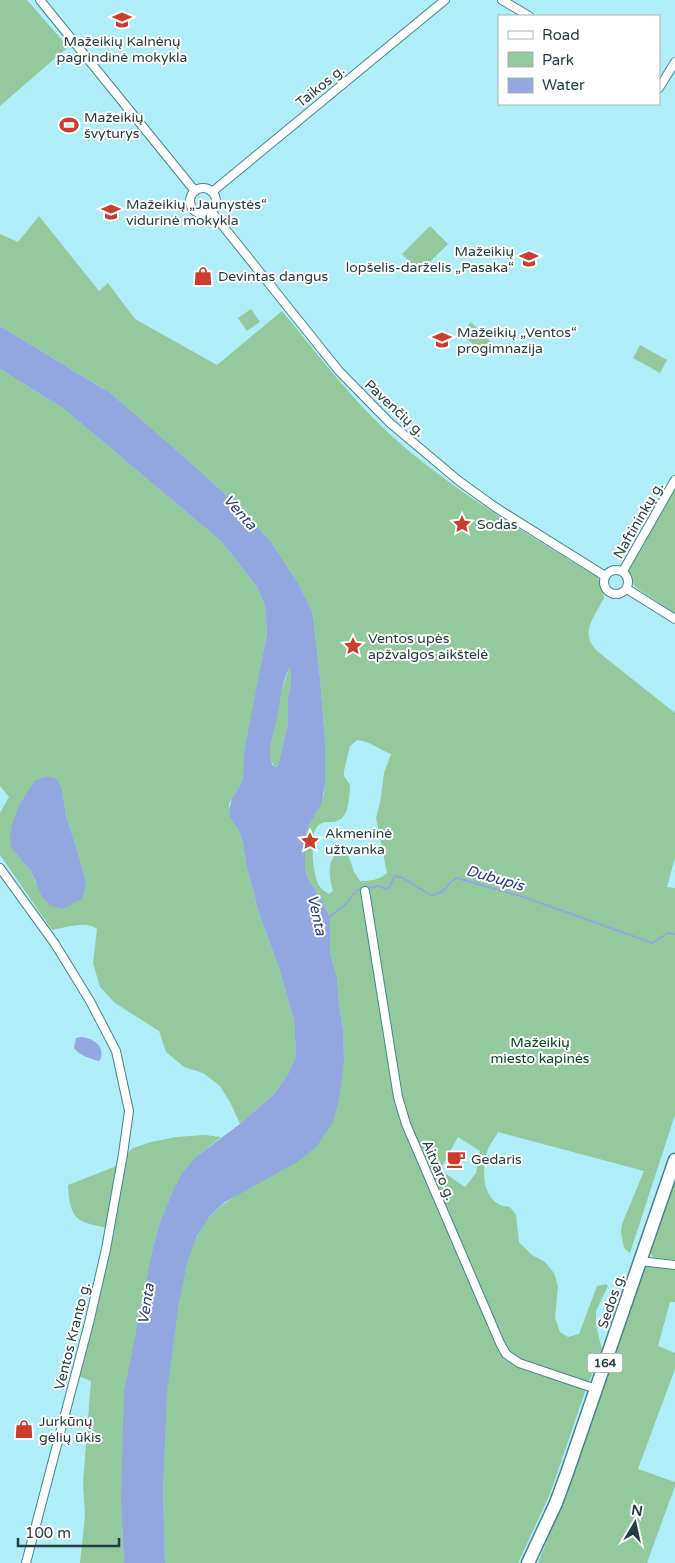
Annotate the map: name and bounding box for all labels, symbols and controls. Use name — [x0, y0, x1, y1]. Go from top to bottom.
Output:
school or university icon: Mažeikių Kalnėnų pagrindinė mokykla — [111, 9, 133, 31]
legend — [498, 15, 660, 105]
text: Road — [542, 26, 580, 44]
place label: Mažeikių Kalnėnų pagrindinė mokykla — [57, 33, 187, 66]
text: Park — [542, 51, 574, 69]
street label: Taikos g. — [293, 62, 348, 111]
text: Water — [542, 76, 585, 94]
place label: Mažeikių švyturys — [84, 109, 143, 142]
sports icon: Mažeikių švyturys — [58, 114, 80, 136]
place label: Mažeikių „Jaunystės“ vidurinė mokykla — [126, 196, 267, 229]
school or university icon: Mažeikių „Jaunystės“ vidurinė mokykla — [100, 201, 122, 223]
place label: Mažeikių lopšelis-darželis „Pasaka“ — [346, 243, 514, 276]
school or university icon: Mažeikių lopšelis-darželis „Pasaka“ — [518, 248, 540, 270]
shop icon: Devintas dangus — [192, 265, 214, 287]
place label: Devintas dangus — [218, 268, 329, 285]
place label: Mažeikių „Ventos“ progimnazija — [457, 324, 577, 357]
school or university icon: Mažeikių „Ventos“ progimnazija — [431, 329, 453, 351]
street label: Pavenčių g. — [361, 376, 428, 441]
street label: Naftininkų g. — [610, 479, 667, 562]
water label: Venta — [220, 491, 261, 534]
place icon: Sodas — [451, 513, 473, 535]
place label: Sodas — [477, 516, 518, 533]
place label: Ventos upės apžvalgos aikštelė — [368, 630, 488, 663]
place icon: Ventos upės apžvalgos aikštelė — [342, 635, 364, 657]
place label: Akmeninė užtvanka — [325, 825, 392, 858]
place icon: Akmeninė užtvanka — [299, 830, 321, 852]
water label: Dubupis — [464, 861, 528, 895]
water label: Venta — [304, 893, 331, 938]
park label: Mažeikių miesto kapinės — [490, 1034, 590, 1067]
street label: Aitvaro g. — [418, 1137, 459, 1203]
cafe icon: Gedaris — [445, 1148, 467, 1170]
place label: Gedaris — [471, 1151, 522, 1168]
street label: Sedos g. — [594, 1272, 629, 1331]
street label: Ventos Kranto g. — [51, 1281, 94, 1392]
water label: Venta — [134, 1282, 158, 1326]
road number: 164 — [588, 1354, 622, 1372]
place label: Jurkūnų gėlių ūkis — [39, 1413, 102, 1446]
shop icon: Jurkūnų gėlių ūkis — [13, 1418, 35, 1440]
north arrow — [610, 1498, 660, 1548]
text: N — [630, 1501, 644, 1520]
scale bar — [18, 1516, 119, 1548]
text: 100 m — [25, 1524, 71, 1542]

